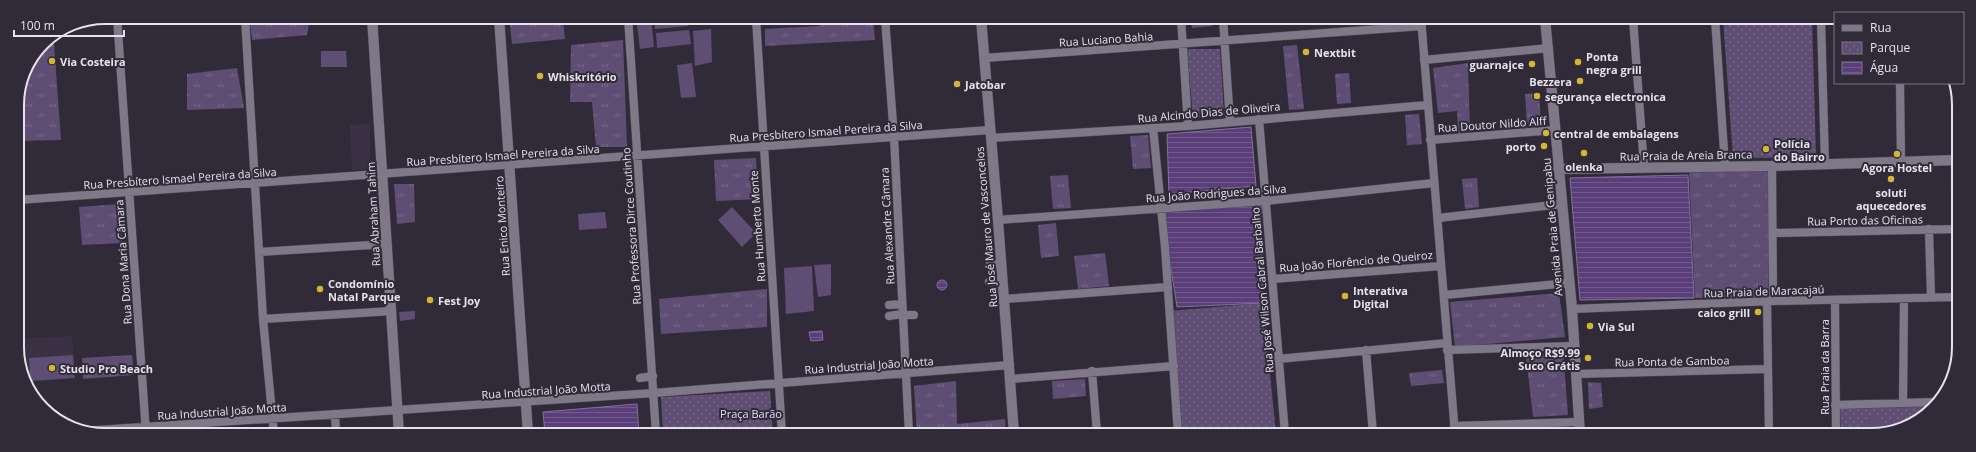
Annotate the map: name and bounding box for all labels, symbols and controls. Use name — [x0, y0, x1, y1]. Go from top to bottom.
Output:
scale bar — [14, 12, 124, 38]
legend — [1834, 12, 1964, 84]
text: 100 m — [20, 17, 55, 34]
text: Rua — [1870, 19, 1891, 36]
street label: Rua Luciano Bahia — [1058, 28, 1154, 50]
text: Parque — [1870, 39, 1910, 56]
place label: Nextbit — [1314, 45, 1356, 60]
marker: Nextbit — [1301, 47, 1311, 57]
place label: Ponta negra grill — [1586, 49, 1642, 77]
place label: Via Costeira — [60, 54, 126, 69]
marker: Via Costeira — [47, 56, 57, 66]
place label: guarnajce — [1470, 57, 1525, 72]
marker: Ponta negra grill — [1573, 57, 1583, 67]
marker: guarnajce — [1527, 59, 1537, 69]
text: Água — [1870, 59, 1898, 76]
place label: Whiskritório — [548, 69, 617, 84]
marker: Whiskritório — [535, 71, 545, 81]
place label: Bezzera — [1529, 74, 1572, 89]
marker: Bezzera — [1575, 76, 1585, 86]
place label: Jatobar — [964, 77, 1005, 92]
marker: Jatobar — [952, 79, 962, 89]
place label: segurança electronica — [1545, 89, 1666, 104]
marker: segurança electronica — [1532, 91, 1542, 101]
street label: Rua Alcindo Dias de Oliveira — [1137, 98, 1281, 126]
street label: Rua Doutor Nildo Alff — [1437, 113, 1547, 135]
street label: Rua Presbítero Ismael Pereira da Silva — [729, 117, 923, 145]
place label: central de embalagens — [1554, 126, 1679, 141]
marker: central de embalagens — [1541, 128, 1551, 138]
place label: Polícia do Bairro — [1774, 136, 1825, 164]
place label: porto — [1506, 139, 1536, 154]
street label: Rua Presbítero Ismael Pereira da Silva — [406, 141, 600, 169]
marker: porto — [1539, 141, 1549, 151]
marker: Polícia do Bairro — [1761, 144, 1771, 154]
street label: Rua José Mauro de Vasconcelos — [971, 146, 1001, 308]
street label: Rua Praia de Areia Branca — [1620, 146, 1752, 164]
street label: Rua Professora Dirce Coutinho — [618, 147, 644, 305]
marker: olenka — [1579, 148, 1589, 158]
marker: Agora Hostel — [1892, 149, 1902, 159]
street label: Avenida Praia de Genipabu — [1538, 157, 1566, 297]
place label: olenka — [1565, 159, 1603, 174]
place label: Agora Hostel — [1862, 160, 1932, 175]
street label: Rua Abraham Tahim — [363, 161, 383, 267]
street label: Rua Presbítero Ismael Pereira da Silva — [83, 164, 277, 192]
street label: Rua Alexandre Câmara — [876, 167, 898, 285]
street label: Rua Humberto Monte — [746, 170, 768, 282]
marker: soluti aquecedores — [1886, 174, 1896, 184]
street label: Rua Enico Monteiro — [491, 175, 513, 276]
street label: Rua João Rodrigues da Silva — [1145, 181, 1287, 205]
place label: soluti aquecedores — [1856, 185, 1927, 213]
street label: Rua Dona Maria Câmara — [111, 199, 135, 325]
street label: Rua José Wilson Cabral Barbalho — [1247, 206, 1277, 373]
street label: Rua Porto das Oficinas — [1807, 211, 1923, 229]
street label: Rua João Florêncio de Queiroz — [1279, 247, 1433, 275]
place label: Condomínio Natal Parque — [328, 276, 401, 304]
street label: Rua Praia de Maracajaú — [1703, 281, 1825, 301]
place label: Interativa Digital — [1353, 283, 1408, 311]
marker: Condomínio Natal Parque — [315, 284, 325, 294]
marker: Interativa Digital — [1340, 291, 1350, 301]
place label: Fest Joy — [438, 293, 481, 308]
marker: Fest Joy — [425, 295, 435, 305]
place label: caico grill — [1698, 305, 1750, 320]
marker: caico grill — [1753, 307, 1763, 317]
place label: Via Sul — [1598, 319, 1635, 334]
street label: Rua Praia da Barra — [1817, 319, 1832, 415]
marker: Via Sul — [1585, 321, 1595, 331]
place label: Almoço R$9.99 Suco Grátis — [1501, 345, 1581, 373]
street label: Rua Ponta de Gamboa — [1614, 352, 1730, 370]
street label: Rua Industrial João Motta — [804, 353, 934, 377]
marker: Almoço R$9.99 Suco Grátis — [1583, 353, 1593, 363]
place label: Studio Pro Beach — [60, 361, 153, 376]
marker: Studio Pro Beach — [47, 363, 57, 373]
street label: Rua Industrial João Motta — [481, 378, 611, 402]
street label: Rua Industrial João Motta — [157, 399, 287, 423]
park label: Praça Barão — [720, 406, 782, 421]

